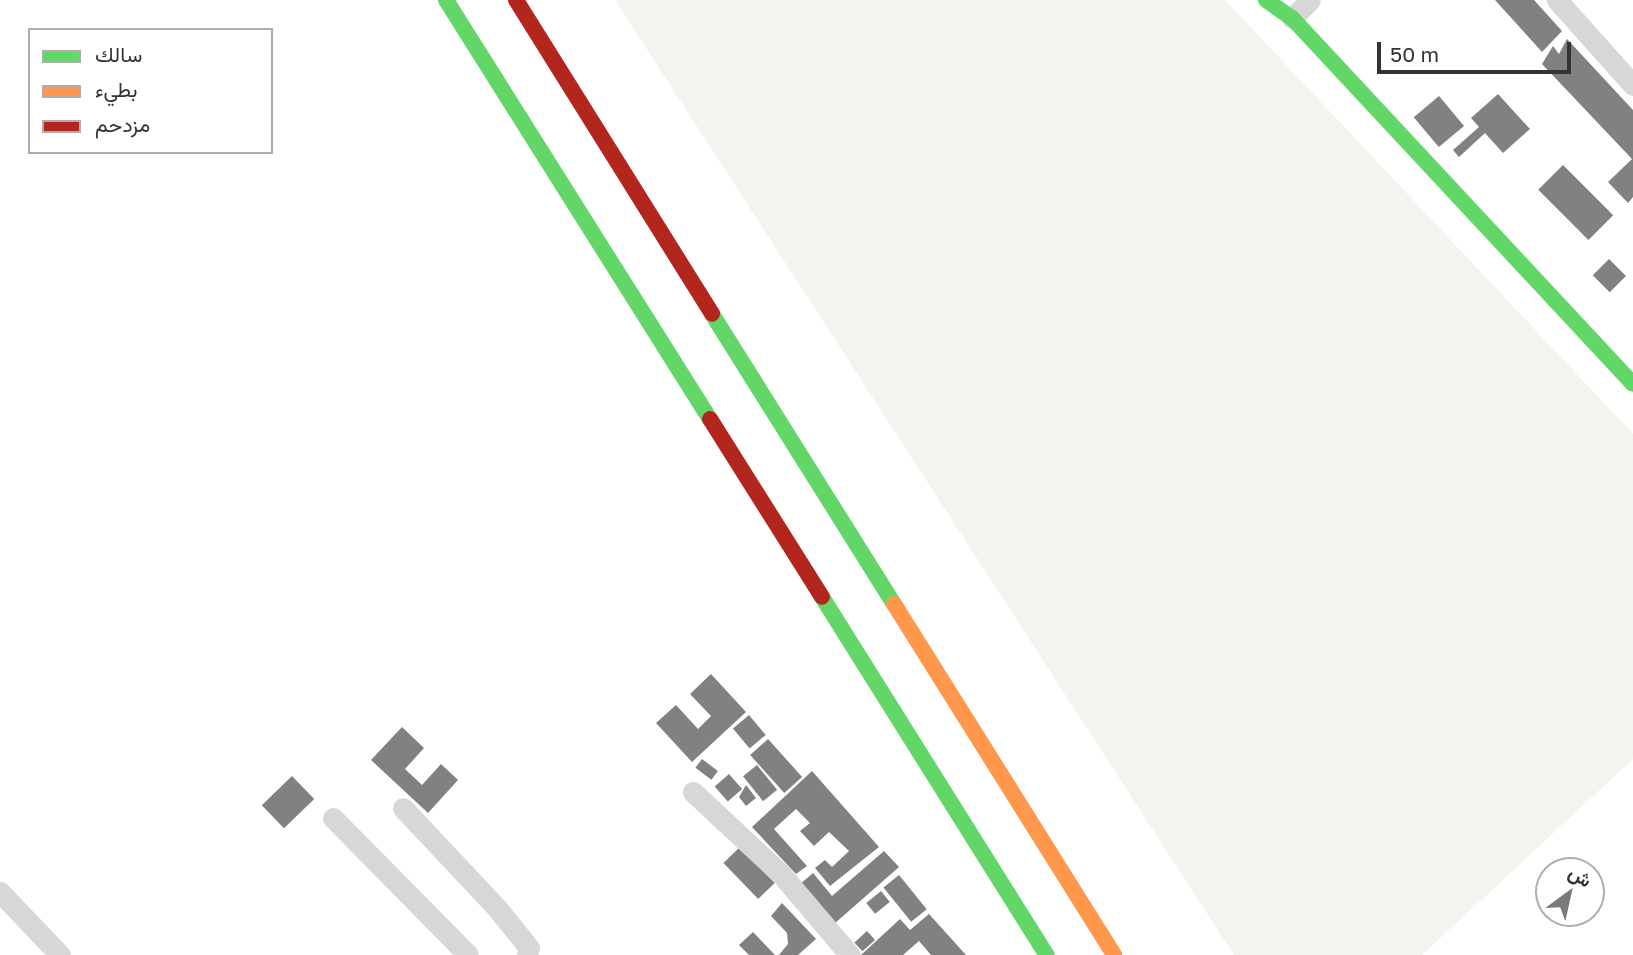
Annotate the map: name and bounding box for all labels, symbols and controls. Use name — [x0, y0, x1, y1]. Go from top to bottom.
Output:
legend — [28, 28, 273, 154]
scale bar — [1381, 28, 1575, 72]
text: سالك — [95, 41, 142, 67]
text: 50 m — [1390, 41, 1439, 67]
text: بطيء — [95, 76, 138, 102]
text: مزدحم — [95, 111, 150, 137]
north arrow — [1535, 857, 1605, 927]
text: ش — [1565, 860, 1596, 892]

